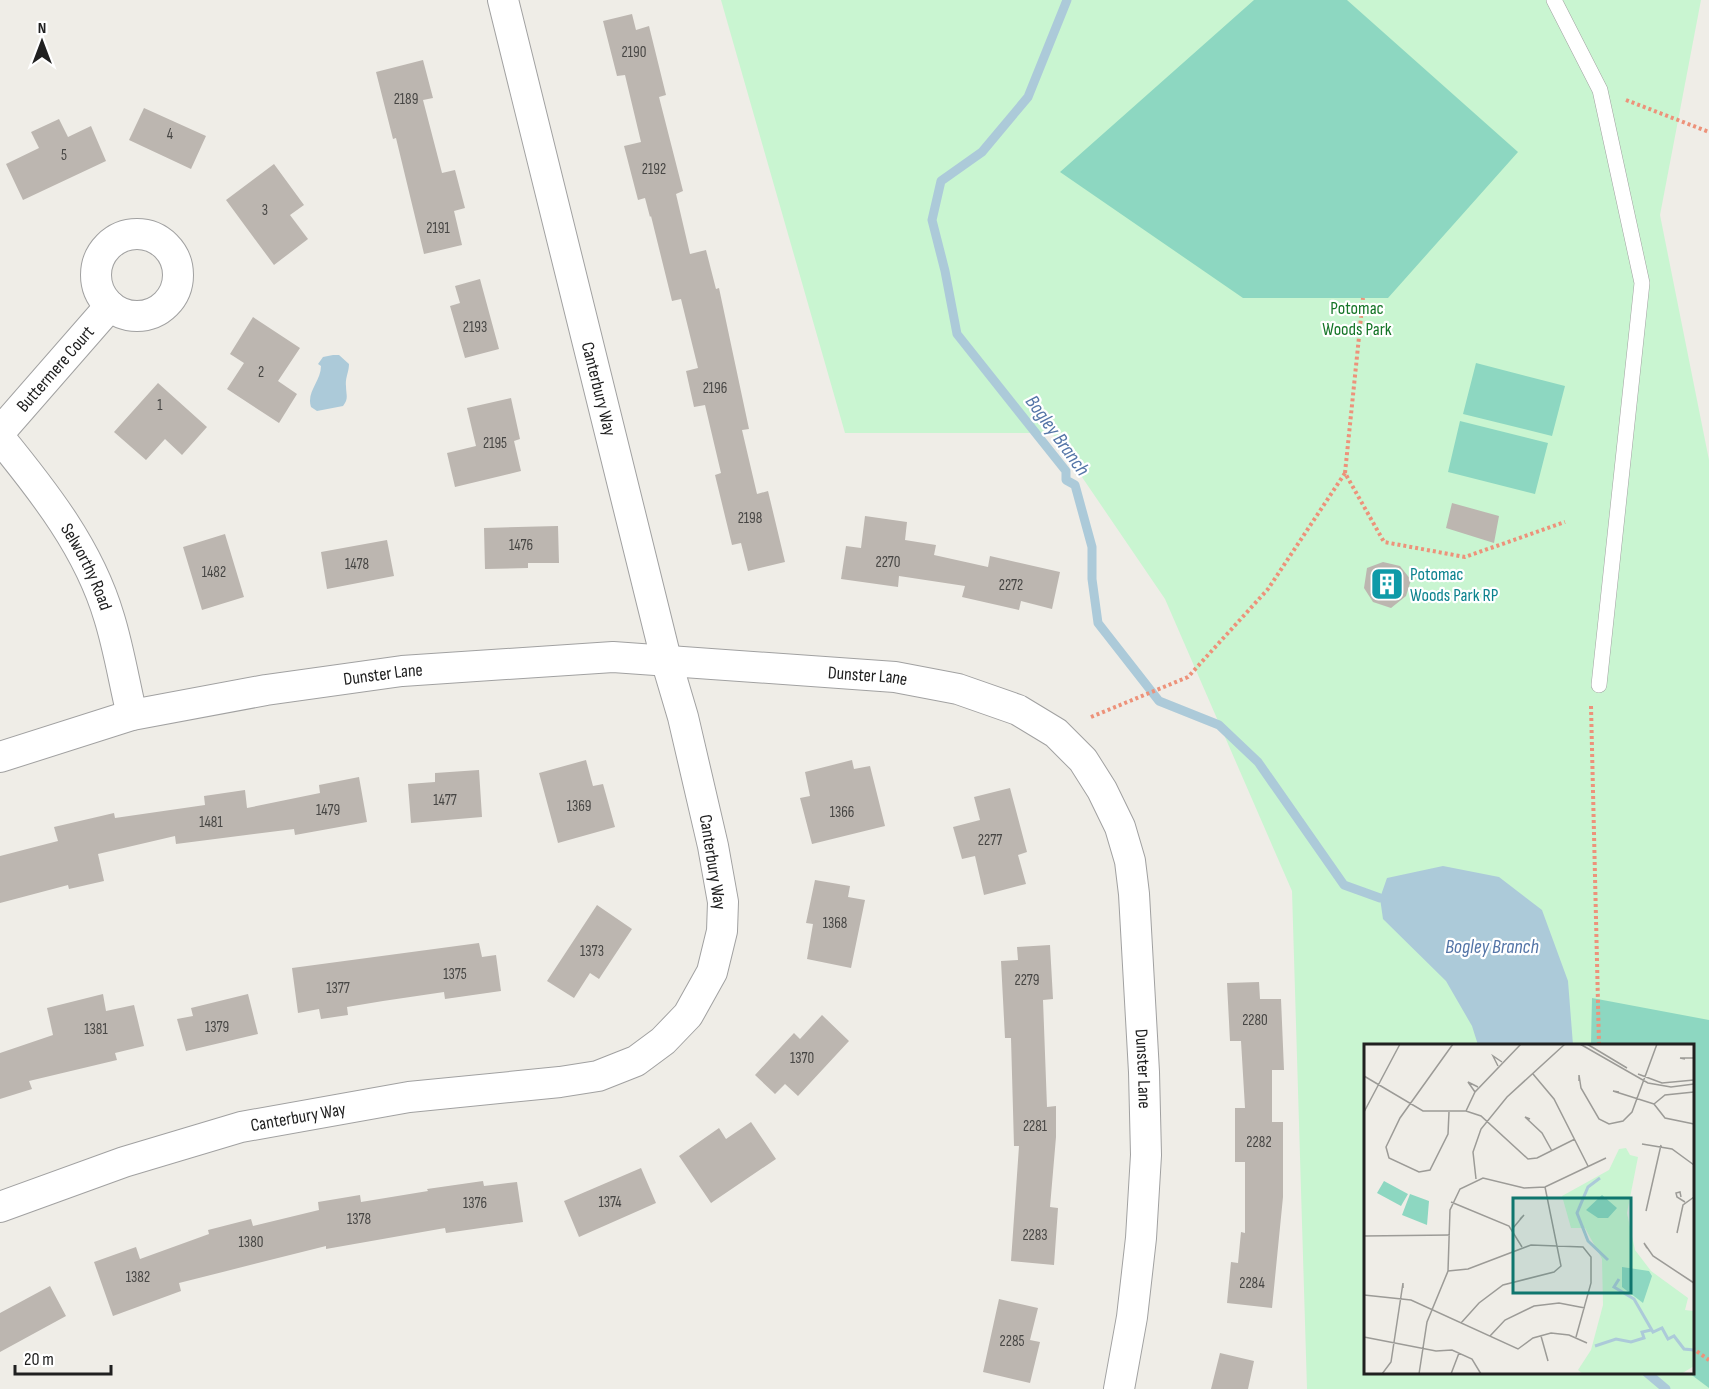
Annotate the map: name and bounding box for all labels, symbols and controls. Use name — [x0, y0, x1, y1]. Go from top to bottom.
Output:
north arrow — [12, 12, 72, 72]
text: N — [38, 19, 46, 38]
house number: 2190 — [622, 43, 646, 62]
house number: 2189 — [394, 90, 418, 109]
house number: 4 — [167, 125, 173, 144]
house number: 5 — [61, 146, 67, 165]
house number: 2192 — [642, 160, 666, 179]
house number: 3 — [262, 201, 268, 220]
house number: 2191 — [426, 219, 450, 238]
park label: Potomac Woods Park — [1322, 298, 1392, 340]
house number: 2193 — [463, 318, 487, 337]
street label: Buttermere Court — [12, 321, 99, 416]
street label: Canterbury Way — [577, 340, 620, 438]
house number: 2 — [258, 363, 264, 382]
house number: 2196 — [703, 379, 727, 398]
water label: Bogley Branch — [1020, 391, 1094, 481]
house number: 1 — [157, 396, 163, 415]
house number: 2195 — [483, 434, 507, 453]
house number: 2198 — [738, 509, 762, 528]
street label: Selworthy Road — [56, 520, 116, 613]
house number: 1476 — [509, 536, 533, 555]
house number: 2270 — [875, 553, 901, 572]
house number: 1478 — [345, 555, 369, 574]
house number: 1482 — [202, 563, 226, 582]
place label: Potomac Woods Park RP — [1410, 564, 1499, 606]
building icon: Potomac Woods Park RP — [1369, 566, 1405, 602]
house number: 2272 — [999, 576, 1023, 595]
street label: Dunster Lane — [342, 660, 423, 690]
street label: Dunster Lane — [827, 662, 909, 690]
house number: 1477 — [433, 791, 457, 810]
house number: 1369 — [567, 797, 591, 816]
house number: 1479 — [316, 801, 340, 820]
house number: 1366 — [830, 803, 854, 822]
house number: 1481 — [199, 813, 223, 832]
street label: Canterbury Way — [695, 813, 730, 911]
house number: 2277 — [978, 831, 1002, 850]
house number: 1368 — [823, 914, 847, 933]
water label: Bogley Branch — [1445, 935, 1539, 959]
house number: 1373 — [580, 942, 604, 961]
house number: 1375 — [443, 965, 467, 984]
house number: 2279 — [1014, 971, 1040, 990]
house number: 1377 — [326, 979, 350, 998]
house number: 2280 — [1242, 1011, 1268, 1030]
house number: 1379 — [205, 1018, 229, 1037]
house number: 1381 — [84, 1020, 108, 1039]
street label: Dunster Lane — [1131, 1028, 1155, 1109]
inset map — [1364, 1044, 1694, 1374]
house number: 1370 — [790, 1049, 814, 1068]
street label: Canterbury Way — [249, 1099, 347, 1136]
house number: 2281 — [1023, 1117, 1048, 1136]
house number: 2282 — [1246, 1133, 1272, 1152]
house number: 1374 — [598, 1193, 622, 1212]
house number: 1376 — [463, 1194, 487, 1213]
house number: 1378 — [347, 1210, 371, 1229]
house number: 2283 — [1022, 1226, 1048, 1245]
house number: 1380 — [239, 1233, 263, 1252]
house number: 1382 — [126, 1268, 150, 1287]
house number: 2284 — [1239, 1274, 1265, 1293]
house number: 2285 — [1000, 1332, 1024, 1351]
scale bar — [15, 1338, 111, 1376]
text: 20 m — [24, 1349, 54, 1370]

